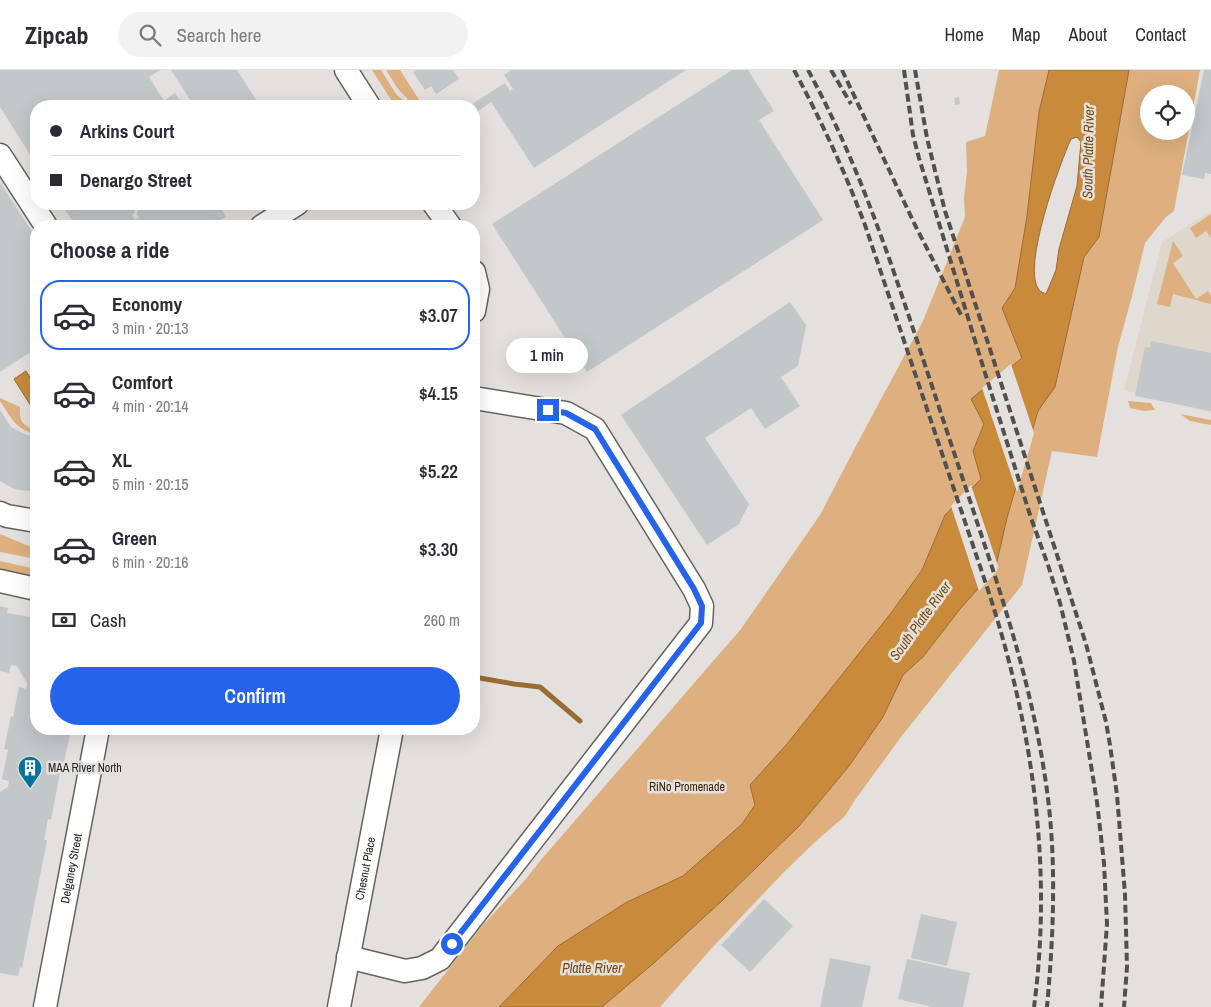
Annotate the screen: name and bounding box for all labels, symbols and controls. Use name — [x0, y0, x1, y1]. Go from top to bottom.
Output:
search box — [118, 12, 468, 57]
text: Zipcab — [25, 19, 88, 51]
icon: search — [136, 21, 164, 49]
text: Search here — [176, 22, 261, 48]
text: Home — [944, 22, 984, 47]
text: Map — [1012, 22, 1041, 47]
text: About — [1069, 22, 1107, 47]
text: Contact — [1135, 22, 1186, 47]
map controls — [1140, 85, 1195, 140]
button: locate — [1140, 85, 1195, 140]
water label: South Platte River — [1078, 104, 1098, 199]
text: Arkins Court — [80, 118, 174, 144]
text: Denargo Street — [80, 167, 192, 193]
text: Choose a ride — [50, 235, 169, 265]
text: Economy — [112, 291, 182, 317]
icon: car — [52, 293, 97, 338]
text: $3.07 — [419, 302, 458, 328]
text: 3 min · 20:13 — [112, 317, 189, 339]
callout: 1 min — [507, 338, 589, 372]
text: 1 min — [530, 344, 564, 366]
text: Comfort — [112, 369, 173, 395]
icon: car — [52, 371, 97, 416]
text: $4.15 — [419, 380, 458, 406]
text: 4 min · 20:14 — [112, 395, 189, 417]
route end — [537, 399, 559, 421]
text: XL — [112, 447, 132, 473]
icon: car — [52, 449, 97, 494]
text: $5.22 — [419, 458, 458, 484]
text: 5 min · 20:15 — [112, 473, 189, 495]
text: Green — [112, 525, 157, 551]
icon: car — [52, 527, 97, 572]
text: $3.30 — [419, 536, 458, 562]
text: 6 min · 20:16 — [112, 551, 189, 573]
water label: South Platte River — [885, 577, 955, 664]
icon: cash — [50, 606, 78, 634]
text: Cash — [90, 607, 126, 633]
text: 260 m — [424, 609, 460, 631]
button: Confirm — [50, 667, 460, 725]
building icon: MAA River North — [17, 755, 43, 789]
place label: MAA River North — [48, 760, 122, 776]
park label: RiNo Promenade — [649, 779, 725, 795]
street label: Delganey Street — [57, 832, 86, 905]
street label: Chesnut Place — [352, 836, 379, 901]
route start — [441, 933, 463, 955]
water label: Platte River — [562, 959, 623, 977]

